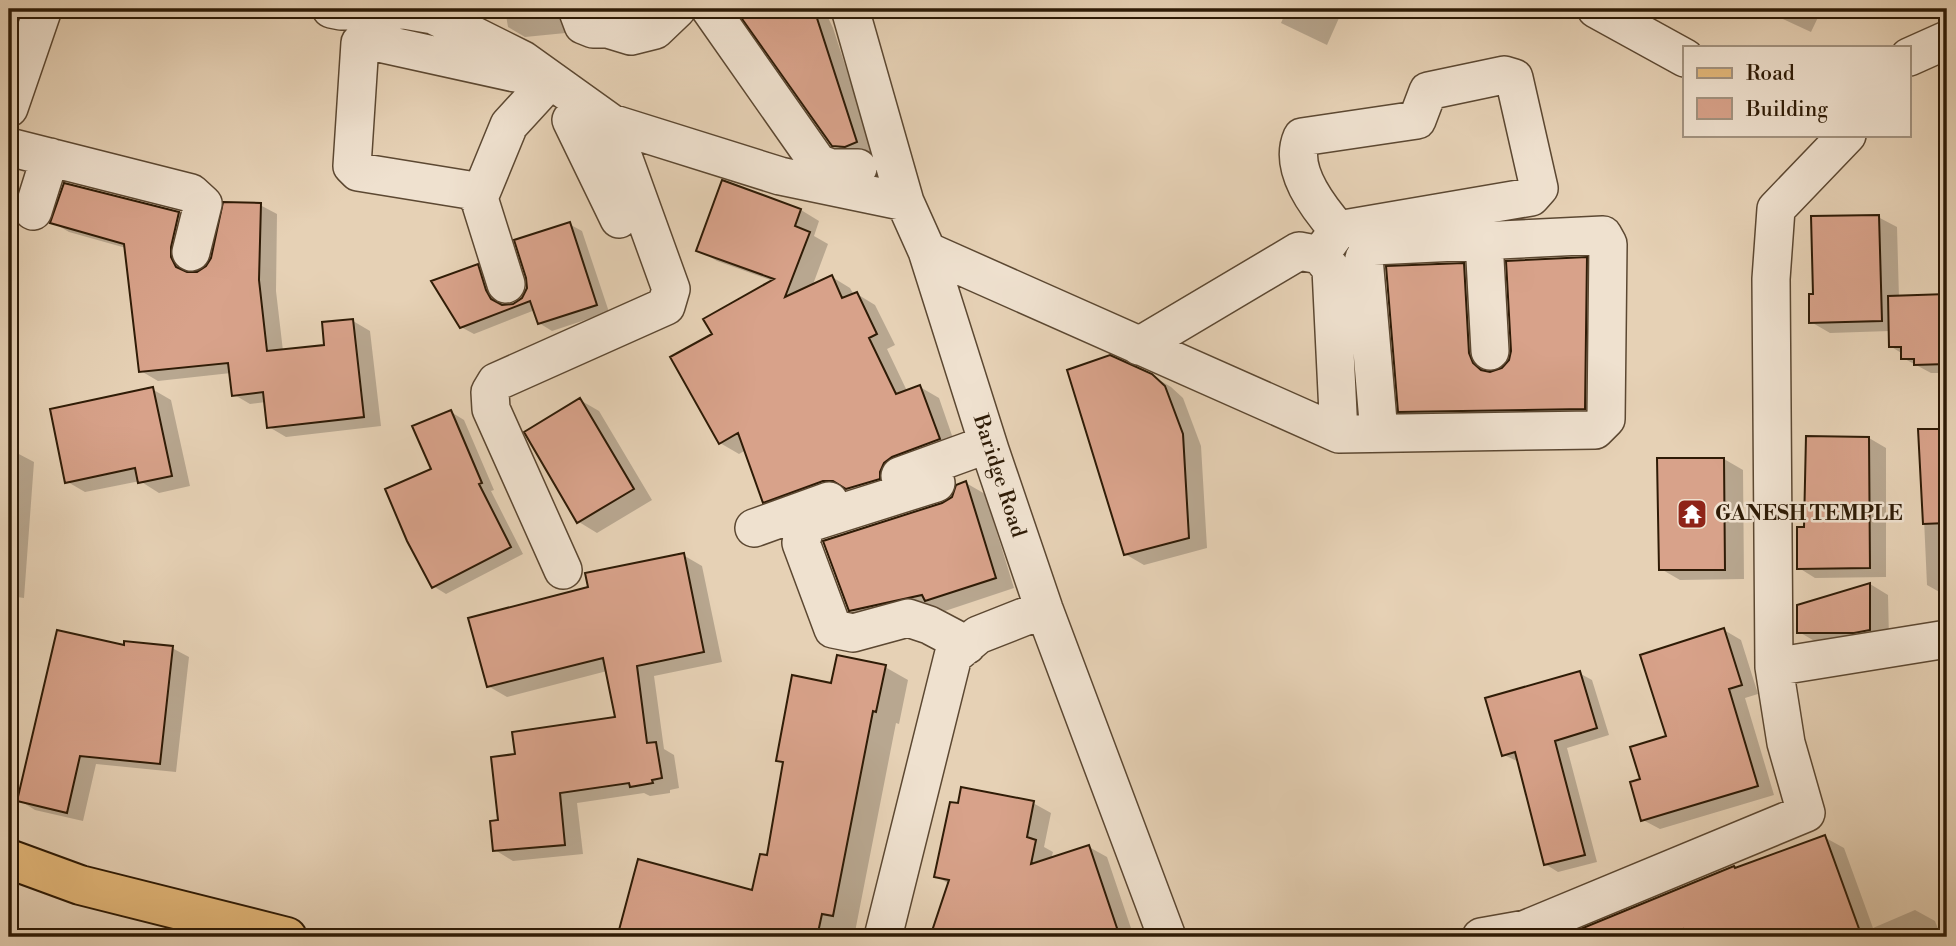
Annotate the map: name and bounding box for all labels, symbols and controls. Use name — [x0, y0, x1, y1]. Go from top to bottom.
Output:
legend — [1683, 46, 1910, 136]
text: Road — [1746, 61, 1795, 87]
text: Building — [1745, 97, 1828, 123]
street label: Baridge Road — [967, 410, 1031, 541]
temple icon: GANESH TEMPLE — [1675, 497, 1709, 531]
place label: GANESH TEMPLE — [1715, 501, 1903, 527]

